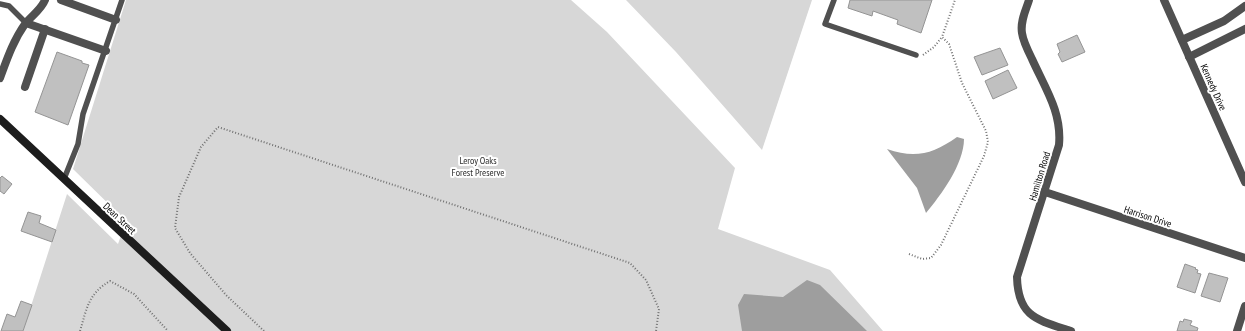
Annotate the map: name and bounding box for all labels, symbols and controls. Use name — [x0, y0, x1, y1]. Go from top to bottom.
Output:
street label: Kennedy Drive — [1198, 62, 1230, 113]
street label: Hamilton Road — [1026, 150, 1053, 202]
park label: Leroy Oaks Forest Preserve — [452, 154, 504, 179]
street label: Dean Street — [100, 200, 139, 237]
street label: Harrison Drive — [1122, 203, 1173, 230]

